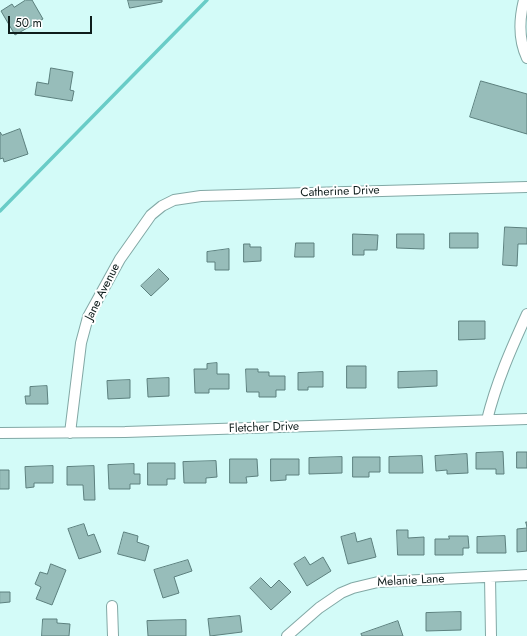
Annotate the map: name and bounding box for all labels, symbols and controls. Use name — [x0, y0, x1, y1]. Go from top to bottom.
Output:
scale bar — [10, 8, 94, 34]
text: 50 m — [15, 14, 42, 32]
street label: Catherine Drive — [300, 183, 380, 201]
street label: Jane Avenue — [82, 261, 124, 323]
street label: Fletcher Drive — [229, 420, 299, 436]
street label: Melanie Lane — [377, 572, 445, 590]

